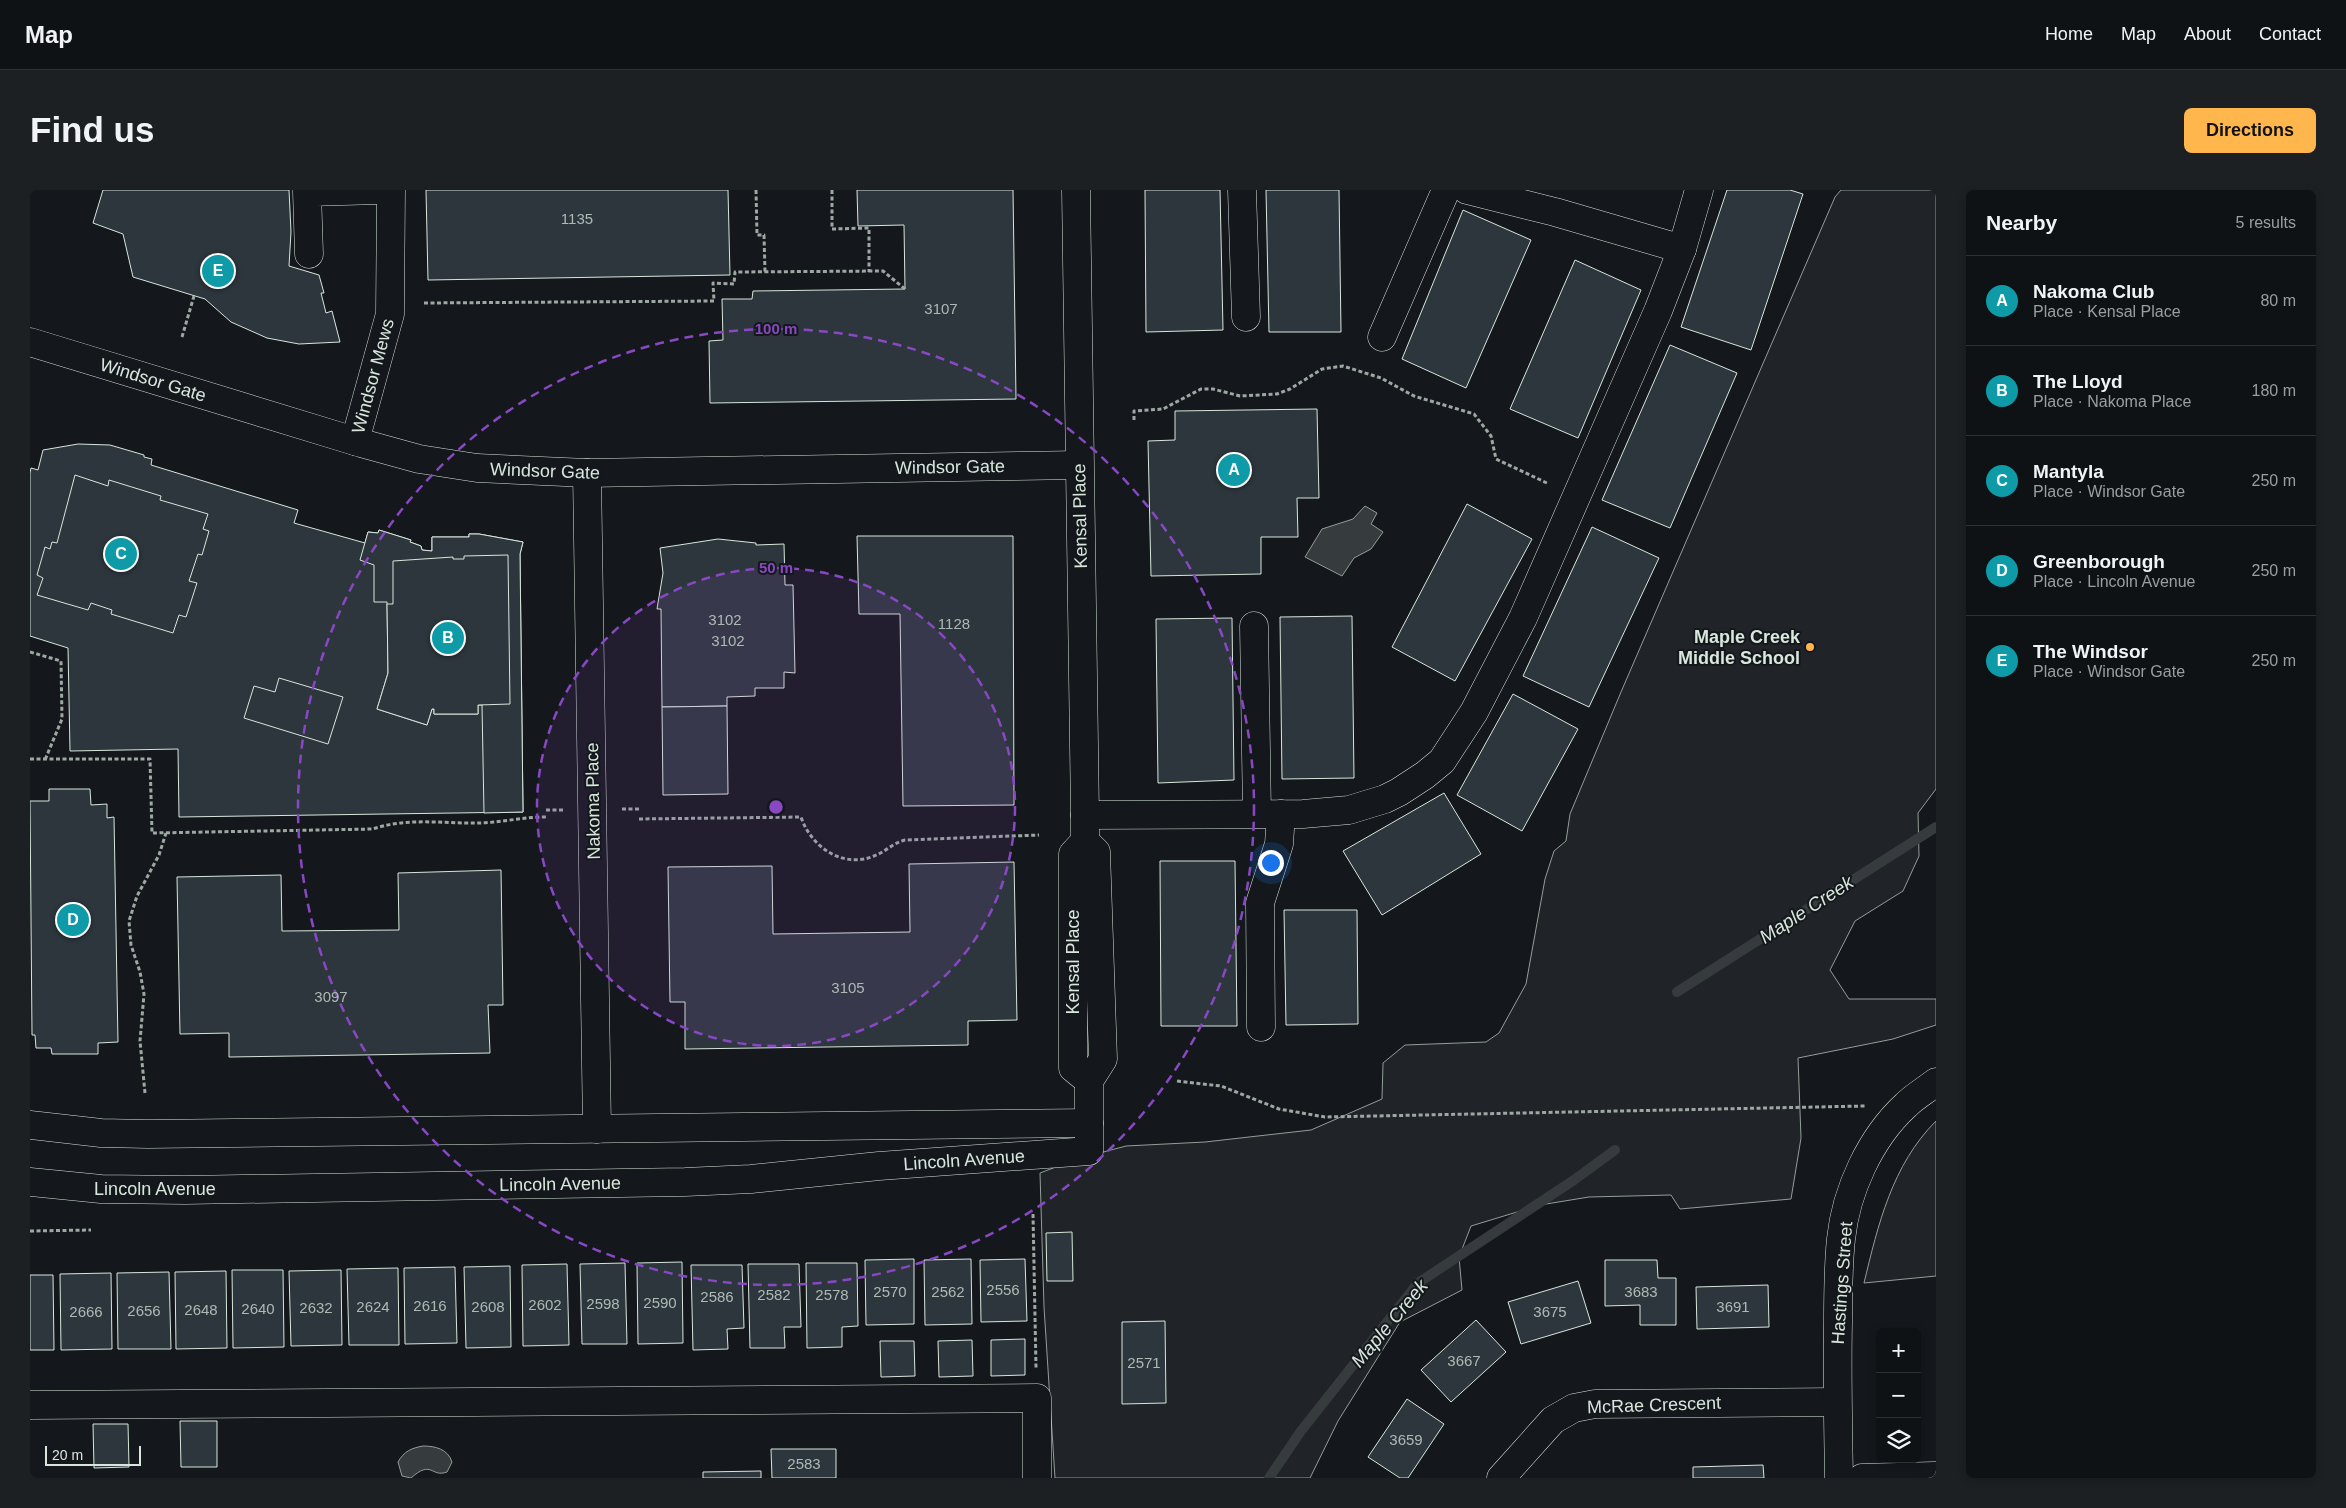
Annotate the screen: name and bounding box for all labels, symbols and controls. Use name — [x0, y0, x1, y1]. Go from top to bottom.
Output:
text: Map — [25, 21, 73, 48]
text: Home — [2045, 24, 2093, 44]
text: Map — [2121, 24, 2156, 44]
text: About — [2184, 24, 2231, 44]
text: Contact — [2259, 24, 2321, 44]
button: Directions — [2184, 108, 2316, 153]
text: Find us — [30, 110, 154, 149]
house number: 1135 — [561, 210, 593, 227]
text: Nearby — [1986, 211, 2057, 234]
text: 5 results — [2236, 214, 2296, 231]
pin: E — [202, 252, 234, 290]
text: Nakoma Club — [2033, 281, 2154, 302]
text: A — [1996, 292, 2008, 309]
text: 80 m — [2260, 292, 2296, 309]
house number: 3107 — [924, 300, 958, 317]
text: Place · Kensal Place — [2033, 303, 2181, 320]
street label: Windsor Mews — [348, 316, 398, 436]
text: 100 m — [755, 320, 797, 337]
street label: Windsor Gate — [97, 354, 209, 406]
text: The Lloyd — [2033, 371, 2123, 392]
text: B — [1996, 382, 2008, 399]
text: 180 m — [2252, 382, 2296, 399]
text: Place · Nakoma Place — [2033, 393, 2191, 410]
pin: A — [1218, 451, 1250, 489]
street label: Windsor Gate — [895, 456, 1005, 478]
street label: Windsor Gate — [490, 459, 600, 483]
text: Mantyla — [2033, 461, 2104, 482]
street label: Kensal Place — [1069, 463, 1091, 569]
text: C — [1996, 472, 2008, 489]
text: 250 m — [2252, 472, 2296, 489]
text: Place · Windsor Gate — [2033, 483, 2185, 500]
pin: C — [105, 535, 137, 573]
text: Greenborough — [2033, 551, 2165, 572]
text: 50 m — [759, 559, 793, 576]
text: D — [1996, 562, 2008, 579]
text: 250 m — [2252, 562, 2296, 579]
text: Place · Lincoln Avenue — [2033, 573, 2195, 590]
house number: 3102 — [708, 611, 742, 628]
house number: 1128 — [938, 615, 970, 632]
pin: B — [432, 619, 464, 657]
place label: Maple Creek Middle School — [1678, 627, 1801, 668]
house number: 3102 — [711, 632, 745, 649]
marker: Maple Creek Middle School — [1804, 641, 1816, 653]
text: The Windsor — [2033, 641, 2148, 662]
text: E — [1997, 652, 2007, 669]
text: 250 m — [2252, 652, 2296, 669]
text: Place · Windsor Gate — [2033, 663, 2185, 680]
street label: Nakoma Place — [582, 742, 604, 860]
centre of rings — [767, 798, 785, 816]
your location — [1258, 850, 1284, 876]
water label: Maple Creek — [1755, 870, 1858, 948]
pin: D — [57, 901, 89, 939]
street label: Kensal Place — [1063, 909, 1083, 1015]
house number: 3105 — [831, 979, 865, 996]
house number: 3097 — [314, 988, 348, 1005]
street label: Lincoln Avenue — [903, 1146, 1025, 1174]
street label: Lincoln Avenue — [499, 1173, 621, 1195]
street label: Lincoln Avenue — [94, 1179, 216, 1199]
street label: Hastings Street — [1828, 1221, 1856, 1345]
water label: Maple Creek — [1347, 1274, 1433, 1371]
house number: 2556 — [986, 1281, 1020, 1298]
house number: 2570 — [873, 1283, 907, 1300]
house number: 2562 — [931, 1283, 965, 1300]
house number: 3683 — [1624, 1283, 1658, 1300]
house number: 2582 — [757, 1286, 791, 1303]
house number: 2578 — [815, 1286, 849, 1303]
house number: 2586 — [700, 1288, 734, 1305]
house number: 2590 — [643, 1294, 677, 1311]
house number: 2598 — [586, 1295, 620, 1312]
house number: 2602 — [528, 1296, 562, 1313]
house number: 2616 — [413, 1297, 447, 1314]
house number: 2624 — [356, 1298, 390, 1315]
house number: 2608 — [471, 1298, 505, 1315]
house number: 3691 — [1716, 1298, 1750, 1315]
house number: 2632 — [299, 1299, 333, 1316]
house number: 2640 — [241, 1300, 275, 1317]
house number: 2648 — [184, 1301, 218, 1318]
house number: 2656 — [127, 1302, 161, 1319]
house number: 2666 — [69, 1303, 103, 1320]
house number: 3675 — [1533, 1303, 1567, 1320]
map controls — [1876, 1328, 1921, 1463]
button: + — [1876, 1328, 1921, 1373]
house number: 3667 — [1447, 1352, 1481, 1369]
house number: 2571 — [1127, 1354, 1161, 1371]
button: − — [1876, 1373, 1921, 1418]
street label: McRae Crescent — [1587, 1393, 1721, 1417]
button: layers — [1876, 1418, 1921, 1463]
house number: 3659 — [1389, 1431, 1423, 1448]
scale bar — [45, 1443, 141, 1466]
text: 20 m — [52, 1447, 83, 1463]
house number: 2583 — [787, 1455, 821, 1472]

